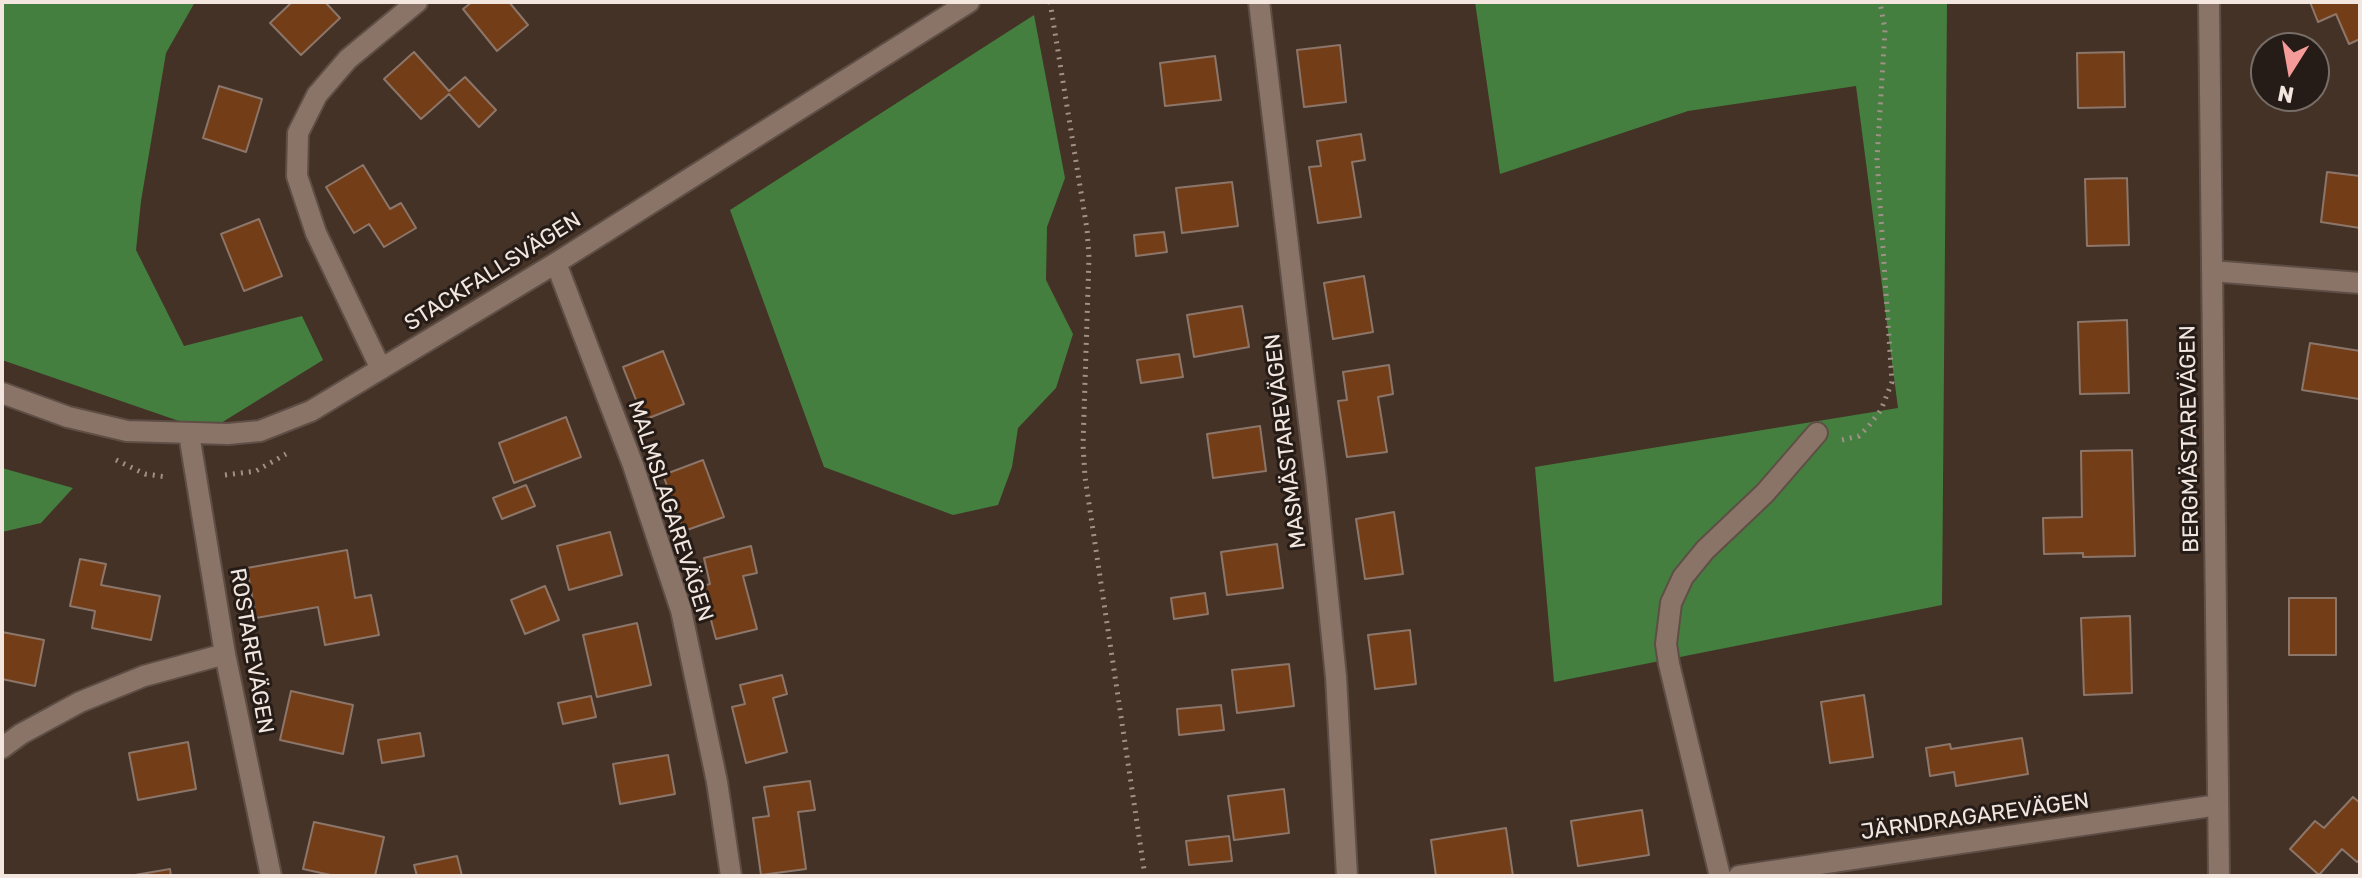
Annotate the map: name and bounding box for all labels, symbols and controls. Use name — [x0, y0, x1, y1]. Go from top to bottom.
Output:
north arrow — [2250, 32, 2330, 112]
text: N — [2275, 79, 2296, 109]
street label: STACKFALLSVÄGEN — [400, 207, 586, 337]
street label: BERGMÄSTAREVÄGEN — [2175, 325, 2205, 553]
street label: MASMÄSTAREVÄGEN — [1260, 332, 1312, 550]
street label: MALMSLAGAREVÄGEN — [622, 397, 718, 625]
street label: ROSTAREVÄGEN — [223, 566, 279, 736]
street label: JÄRNDRAGAREVÄGEN — [1859, 788, 2091, 846]

